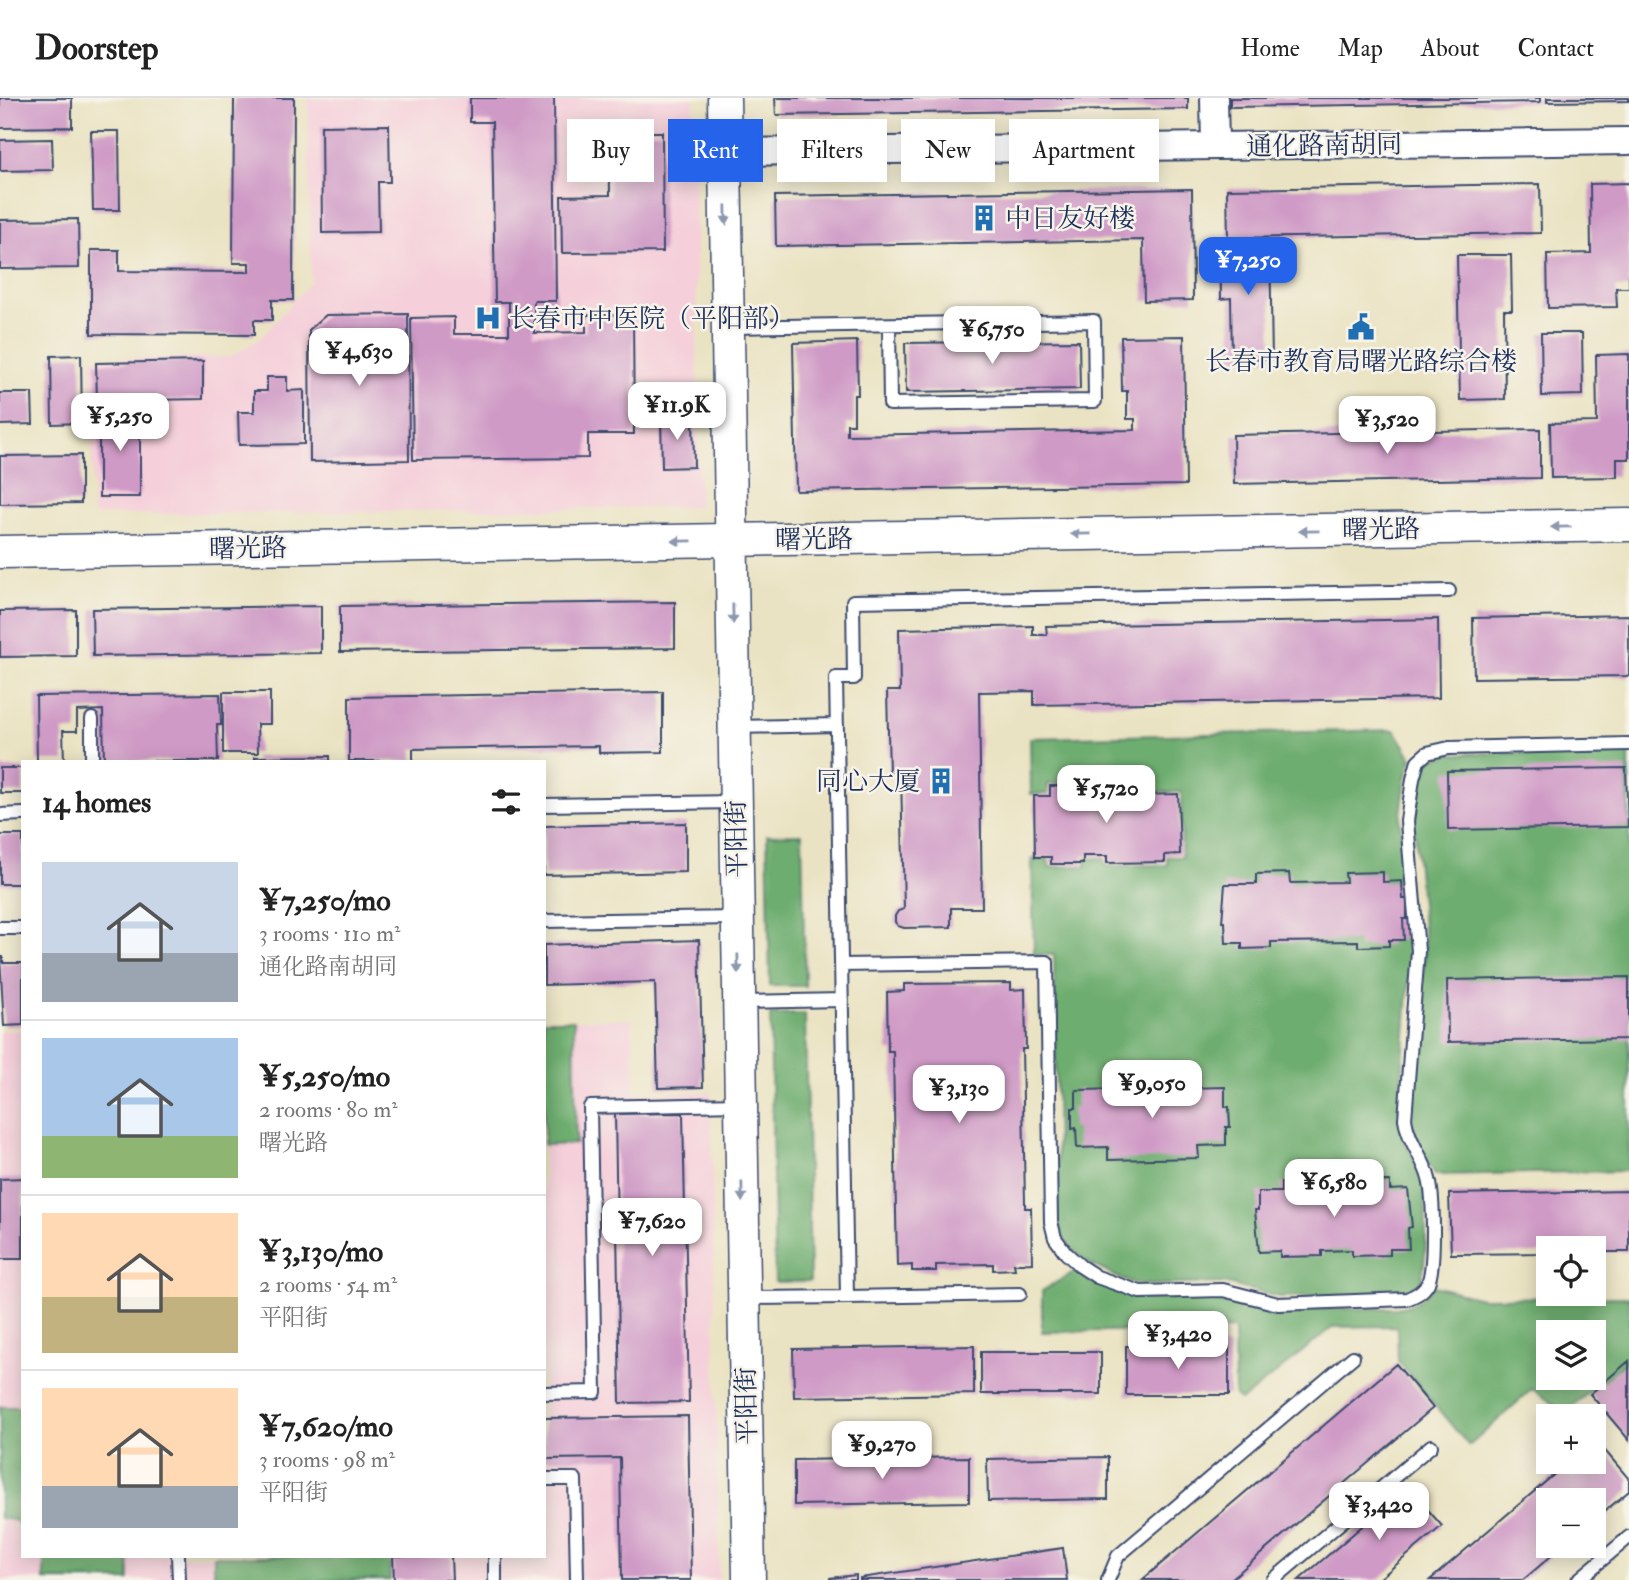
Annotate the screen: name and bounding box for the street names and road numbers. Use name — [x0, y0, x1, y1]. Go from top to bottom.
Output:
street label: 通化路南胡同 — [1246, 129, 1402, 163]
street label: 曙光路 — [1342, 513, 1420, 547]
street label: 曙光路 — [775, 523, 853, 557]
street label: 曙光路 — [209, 532, 287, 566]
street label: 平阳街 — [720, 800, 754, 878]
street label: 平阳街 — [730, 1367, 764, 1445]

